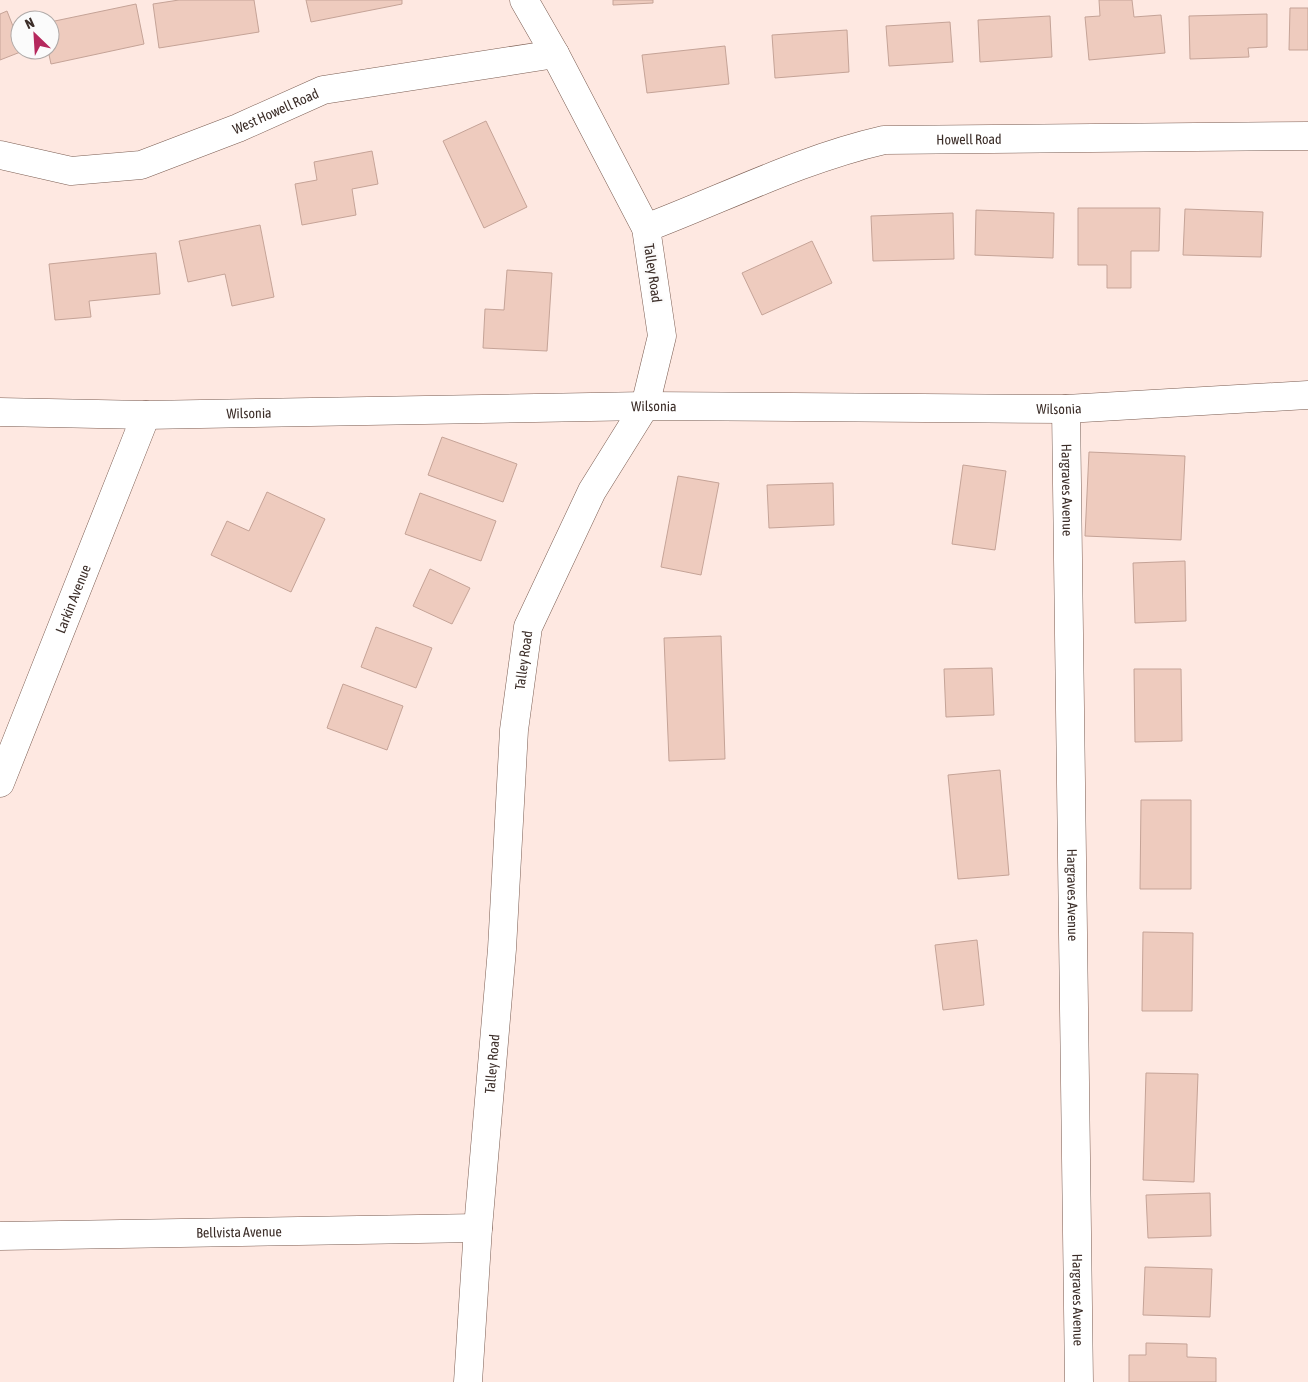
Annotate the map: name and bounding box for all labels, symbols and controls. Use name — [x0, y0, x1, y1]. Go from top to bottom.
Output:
north arrow — [10, 10, 60, 60]
text: N — [22, 14, 37, 32]
street label: West Howell Road — [230, 85, 321, 137]
street label: Howell Road — [936, 131, 1002, 148]
street label: Talley Road — [641, 242, 665, 304]
street label: Wilsonia — [631, 398, 677, 414]
street label: Wilsonia — [1036, 400, 1082, 417]
street label: Wilsonia — [226, 405, 272, 422]
street label: Hargraves Avenue — [1058, 444, 1076, 536]
street label: Larkin Avenue — [52, 562, 94, 636]
street label: Talley Road — [512, 630, 535, 691]
street label: Hargraves Avenue — [1064, 849, 1081, 941]
street label: Talley Road — [482, 1034, 503, 1094]
street label: Bellvista Avenue — [196, 1223, 282, 1241]
street label: Hargraves Avenue — [1069, 1254, 1087, 1346]

